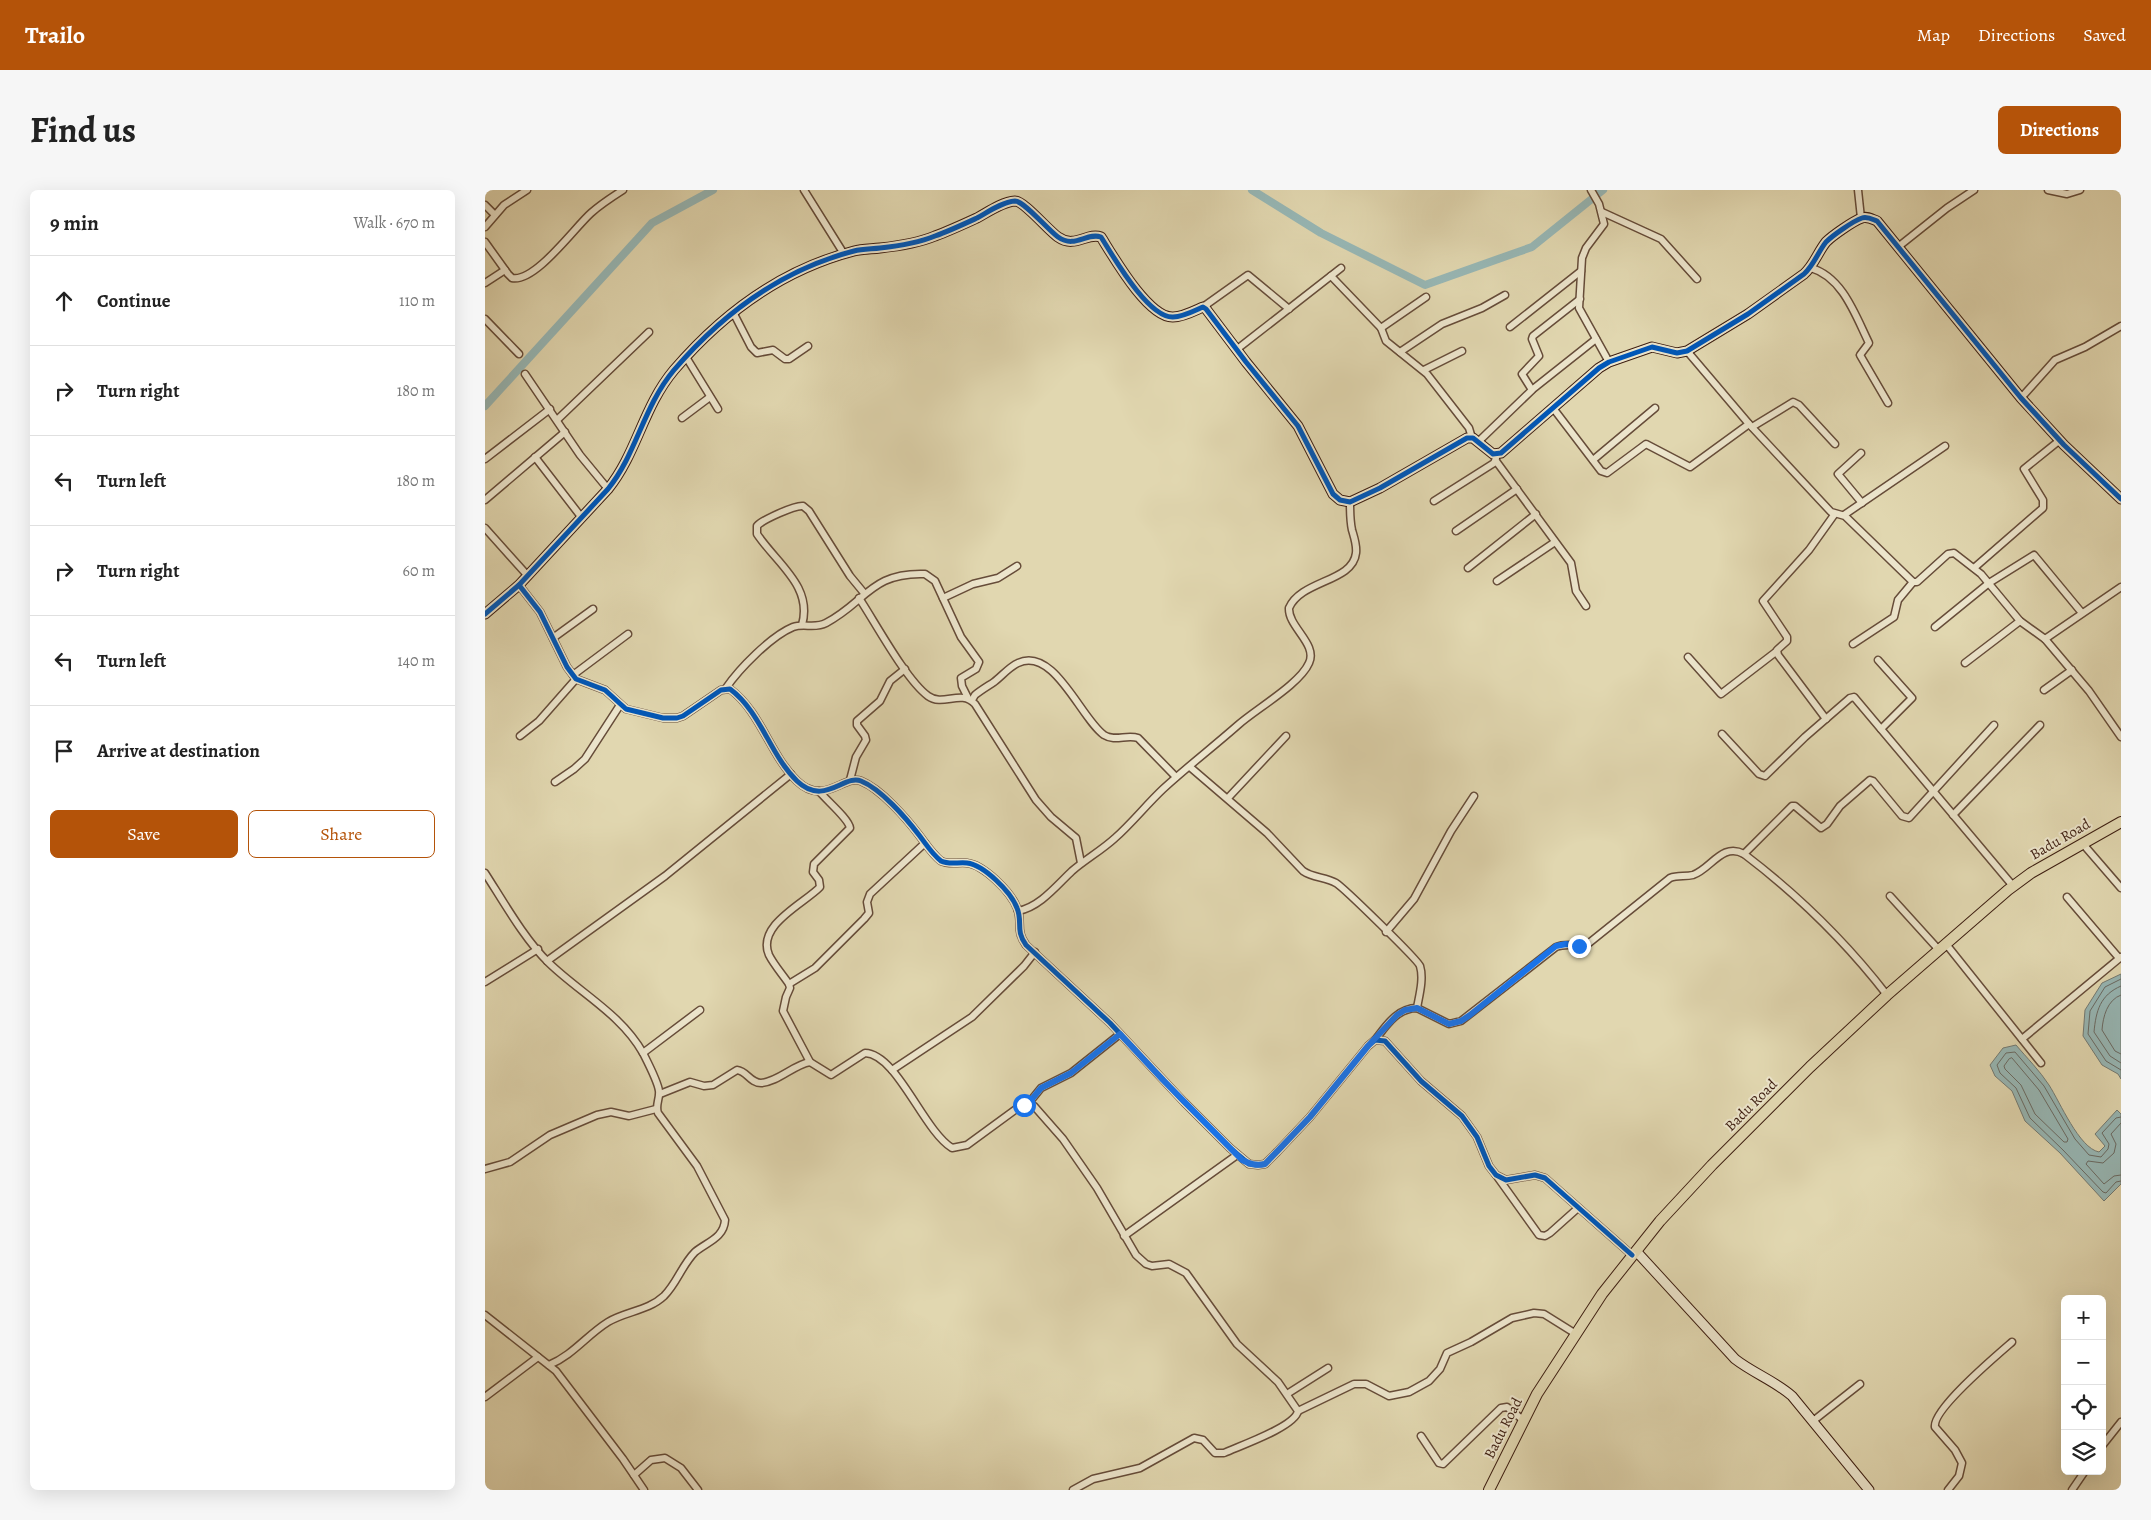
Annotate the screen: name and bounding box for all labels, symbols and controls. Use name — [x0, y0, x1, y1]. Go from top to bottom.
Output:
text: Trailo — [25, 19, 85, 51]
text: Map — [1917, 23, 1950, 47]
text: Directions — [1978, 23, 2055, 47]
text: Saved — [2083, 23, 2126, 47]
text: Find us — [30, 106, 136, 154]
button: Directions — [1998, 106, 2121, 154]
text: 9 min — [50, 209, 99, 237]
text: Walk · 670 m — [353, 212, 435, 234]
icon: ahead — [50, 287, 78, 315]
text: Continue — [97, 288, 171, 314]
text: 110 m — [399, 290, 435, 312]
icon: right — [50, 377, 78, 405]
text: Turn right — [97, 378, 179, 404]
text: 180 m — [397, 380, 435, 402]
icon: left — [50, 467, 78, 495]
text: Turn left — [97, 468, 166, 494]
text: 180 m — [397, 470, 435, 492]
icon: right — [50, 557, 78, 585]
text: Turn right — [97, 558, 179, 584]
text: 60 m — [403, 560, 435, 582]
icon: left — [50, 647, 78, 675]
text: Turn left — [97, 648, 166, 674]
text: 140 m — [397, 650, 435, 672]
icon: arrive — [50, 737, 78, 765]
text: Arrive at destination — [97, 738, 260, 764]
button: Save — [50, 810, 238, 858]
button: Share — [248, 810, 435, 858]
street label: Badu Road — [2026, 813, 2095, 864]
route end — [1568, 935, 1591, 958]
street label: Badu Road — [1720, 1074, 1782, 1136]
route start — [1013, 1094, 1036, 1117]
map controls — [2061, 1295, 2106, 1475]
button: + — [2061, 1295, 2106, 1340]
button: − — [2061, 1340, 2106, 1385]
button: locate — [2061, 1385, 2106, 1430]
street label: Badu Road — [1479, 1393, 1527, 1462]
button: layers — [2061, 1430, 2106, 1475]

